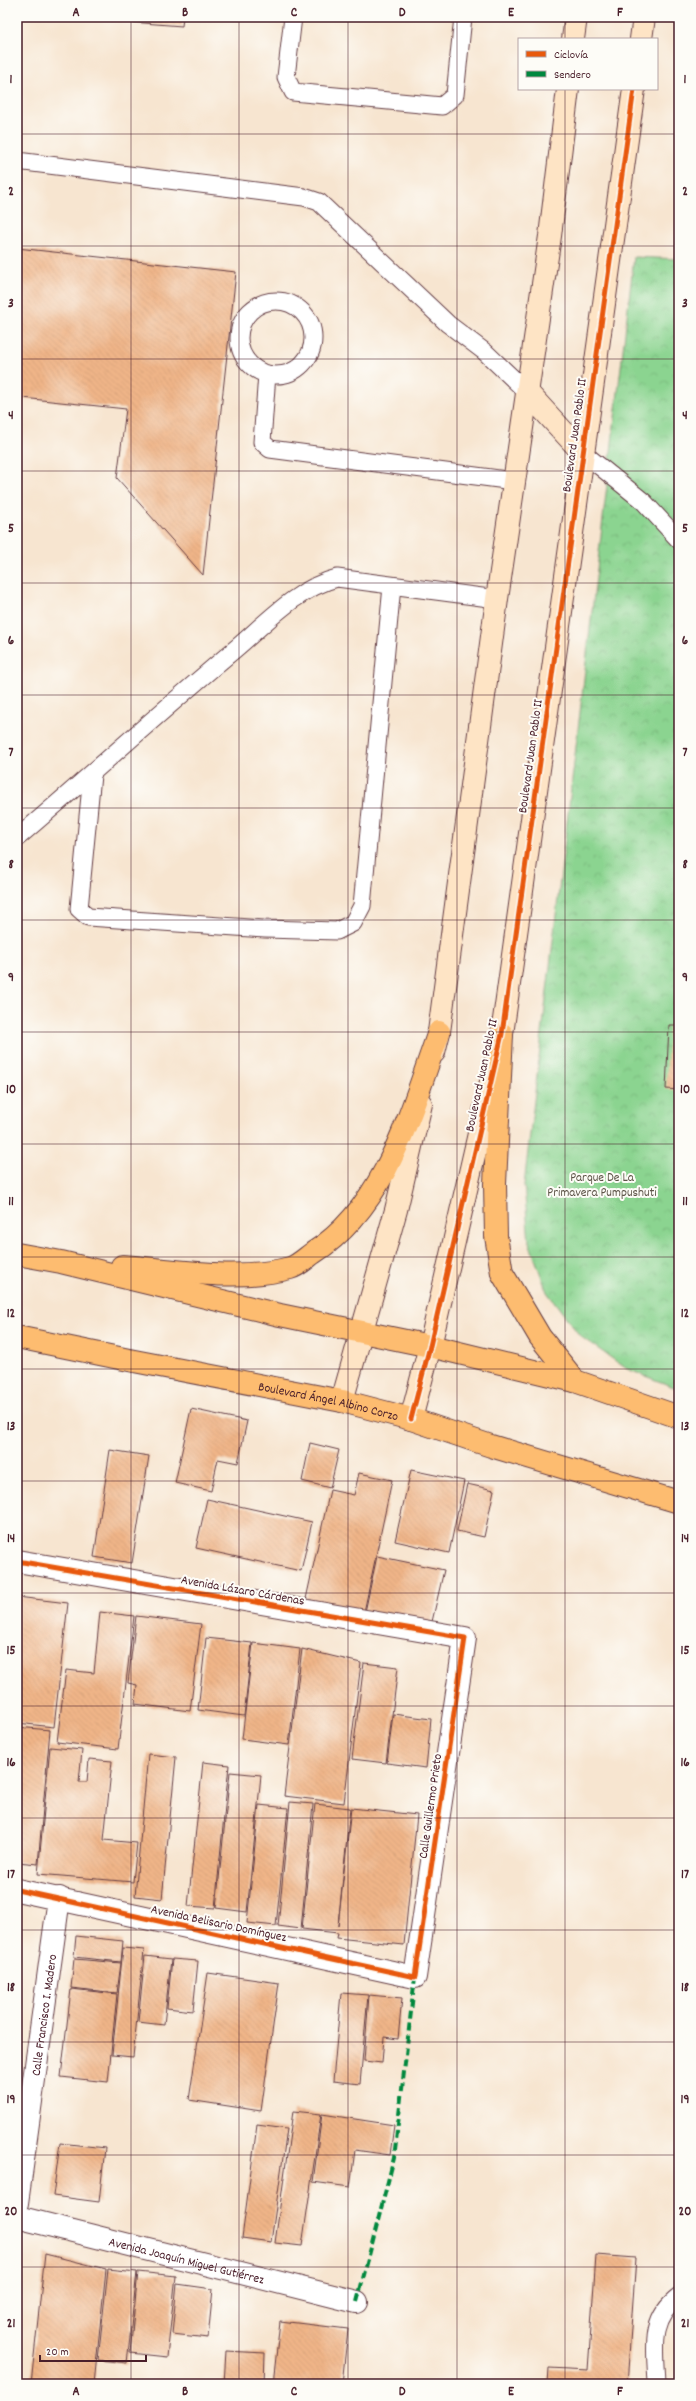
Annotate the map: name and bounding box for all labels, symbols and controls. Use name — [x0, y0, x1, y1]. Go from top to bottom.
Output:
text: A — [72, 4, 80, 23]
text: B — [182, 4, 188, 23]
text: C — [291, 4, 298, 23]
text: D — [399, 4, 406, 23]
text: E — [508, 4, 515, 23]
text: F — [617, 4, 623, 23]
legend — [518, 38, 658, 90]
text: Ciclovía — [554, 47, 588, 64]
text: Sendero — [554, 67, 591, 84]
text: 1 — [10, 71, 13, 90]
text: 1 — [684, 71, 687, 90]
text: 2 — [8, 183, 14, 202]
text: 2 — [682, 183, 688, 202]
text: 3 — [8, 295, 14, 314]
text: 3 — [682, 295, 688, 314]
street label: Boulevard Juan Pablo II — [558, 377, 593, 493]
text: 4 — [8, 407, 14, 426]
text: 4 — [682, 407, 688, 426]
text: 5 — [8, 520, 14, 539]
text: 5 — [682, 520, 688, 539]
text: 6 — [8, 632, 15, 651]
text: 6 — [682, 632, 689, 651]
street label: Boulevard Juan Pablo II — [514, 698, 549, 814]
text: 7 — [9, 744, 14, 763]
text: 7 — [683, 744, 688, 763]
text: 8 — [8, 856, 14, 875]
text: 8 — [682, 856, 688, 875]
text: 9 — [8, 969, 14, 988]
text: 9 — [682, 969, 688, 988]
street label: Boulevard Juan Pablo II — [461, 1017, 504, 1134]
text: 10 — [6, 1081, 16, 1100]
text: 10 — [680, 1081, 690, 1100]
park label: Parque De La Primavera Pumpushuti — [547, 1169, 657, 1203]
text: 11 — [8, 1193, 14, 1212]
text: 11 — [682, 1193, 688, 1212]
text: 12 — [7, 1305, 16, 1324]
text: 12 — [681, 1305, 690, 1324]
street label: Boulevard Ángel Albino Corzo — [257, 1378, 400, 1427]
text: 13 — [7, 1418, 16, 1437]
text: 13 — [681, 1418, 690, 1437]
text: 14 — [7, 1530, 15, 1549]
text: 14 — [681, 1530, 689, 1549]
street label: Avenida Lázaro Cárdenas — [179, 1571, 306, 1612]
text: 15 — [7, 1642, 15, 1661]
text: 15 — [681, 1642, 689, 1661]
street label: Calle Guillermo Prieto — [415, 1752, 448, 1860]
text: 16 — [6, 1754, 16, 1773]
text: 16 — [680, 1754, 690, 1773]
text: 17 — [7, 1866, 15, 1885]
text: 17 — [681, 1866, 689, 1885]
street label: Avenida Belisario Domínguez — [149, 1901, 288, 1948]
street label: Calle Francisco I. Madero — [28, 1953, 63, 2077]
text: 18 — [7, 1979, 15, 1998]
text: 18 — [681, 1979, 689, 1998]
text: 19 — [7, 2091, 15, 2110]
text: 19 — [681, 2091, 689, 2110]
text: 20 — [5, 2203, 17, 2222]
text: 20 — [679, 2203, 691, 2222]
street label: Avenida Joaquín Miguel Gutiérrez — [106, 2233, 266, 2290]
text: 21 — [7, 2315, 15, 2334]
text: 21 — [681, 2315, 689, 2334]
scale bar — [40, 2337, 146, 2363]
text: 20 m — [46, 2344, 69, 2361]
text: A — [72, 2383, 80, 2401]
text: B — [182, 2383, 188, 2401]
text: C — [291, 2383, 298, 2401]
text: D — [399, 2383, 406, 2401]
text: E — [508, 2383, 515, 2401]
text: F — [617, 2383, 623, 2401]

